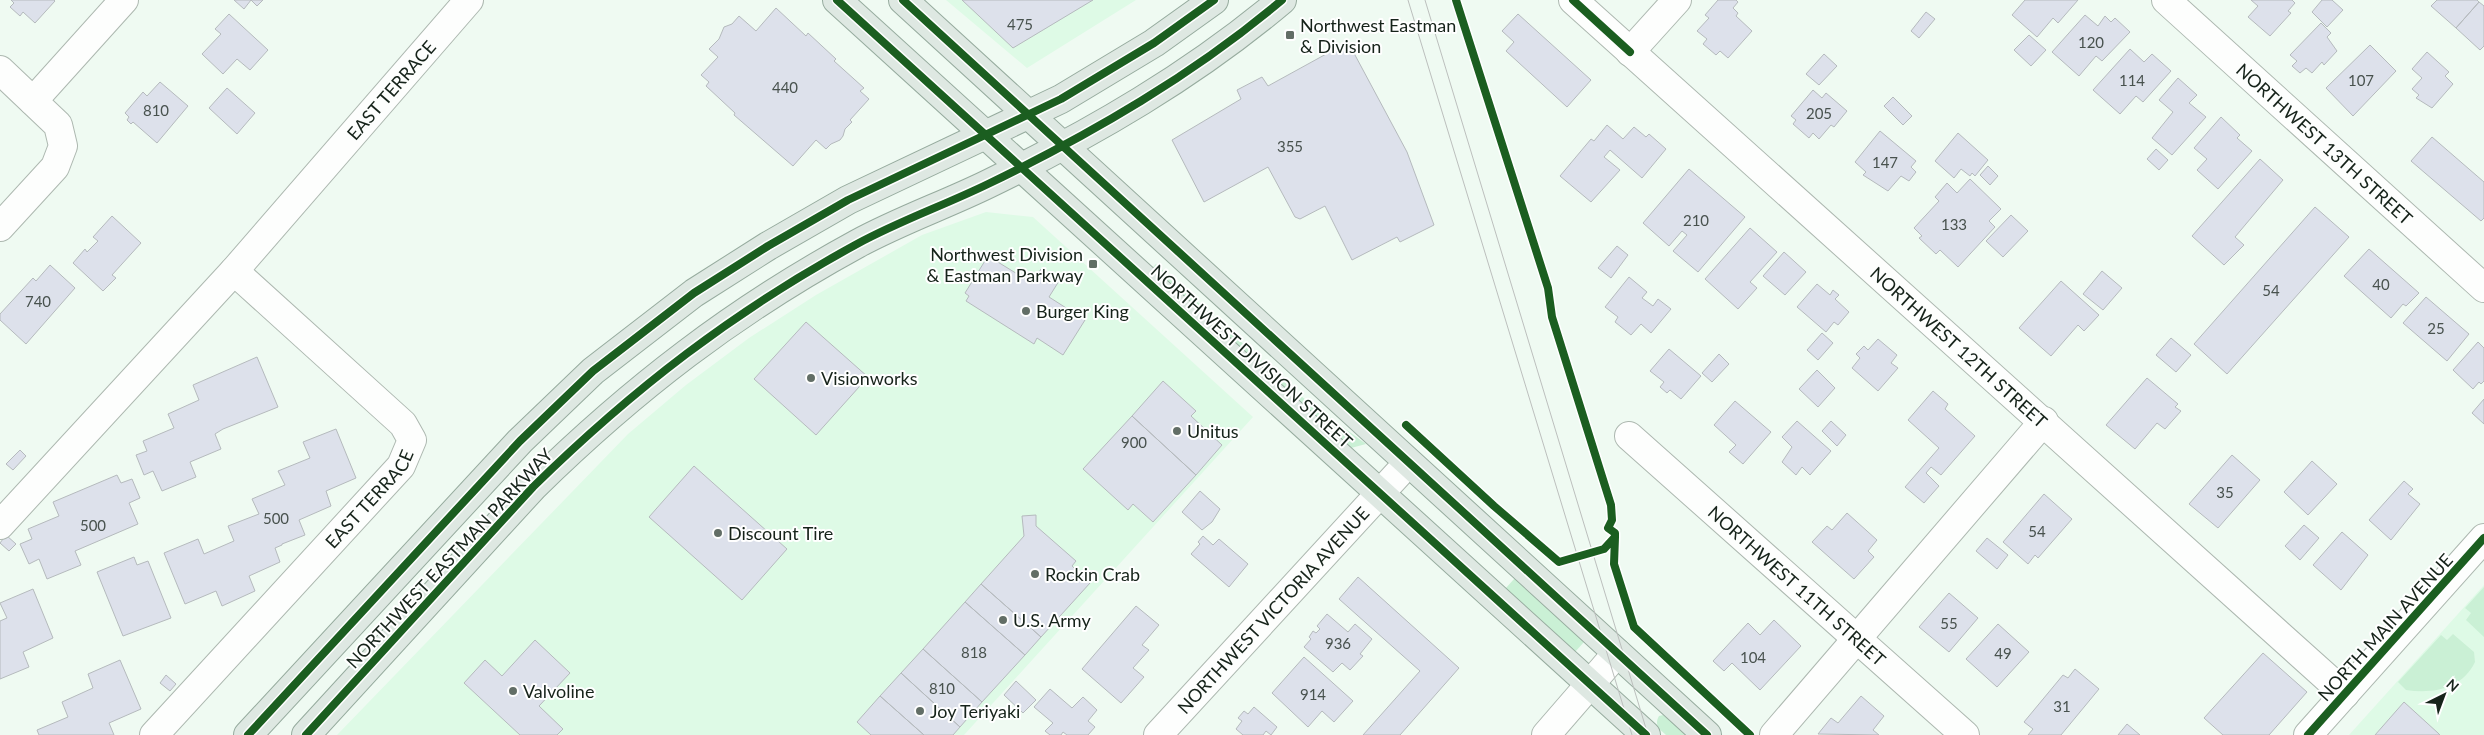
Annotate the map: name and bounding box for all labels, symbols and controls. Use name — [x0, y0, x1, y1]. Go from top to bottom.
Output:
place label: Northwest Eastman & Division — [1300, 14, 1456, 57]
house number: 475 — [1007, 15, 1033, 33]
marker: Northwest Eastman & Division — [1284, 29, 1296, 41]
house number: 120 — [2078, 33, 2104, 51]
street label: EAST TERRACE — [342, 36, 440, 144]
street label: NORTHWEST 13TH STREET — [2232, 58, 2418, 229]
house number: 114 — [2119, 71, 2145, 89]
house number: 107 — [2348, 71, 2374, 89]
house number: 440 — [772, 78, 798, 96]
house number: 810 — [143, 101, 169, 119]
house number: 205 — [1806, 104, 1832, 122]
house number: 355 — [1277, 137, 1303, 155]
house number: 147 — [1872, 153, 1898, 171]
house number: 210 — [1683, 211, 1709, 229]
house number: 133 — [1941, 215, 1967, 233]
place label: Northwest Division & Eastman Parkway — [926, 243, 1084, 286]
marker: Northwest Division & Eastman Parkway — [1087, 258, 1099, 270]
street label: NORTHWEST DIVISION STREET — [1147, 260, 1358, 453]
street label: NORTHWEST 12TH STREET — [1866, 262, 2052, 432]
house number: 40 — [2372, 275, 2390, 293]
house number: 54 — [2262, 281, 2280, 299]
house number: 740 — [25, 292, 51, 310]
place label: Burger King — [1036, 300, 1129, 322]
marker: Burger King — [1020, 305, 1032, 317]
house number: 25 — [2427, 319, 2445, 337]
place label: Visionworks — [821, 367, 918, 389]
marker: Visionworks — [805, 372, 817, 384]
place label: Unitus — [1187, 420, 1239, 442]
marker: Unitus — [1171, 425, 1183, 437]
house number: 900 — [1121, 433, 1147, 451]
street label: NORTHWEST EASTMAN PARKWAY — [341, 443, 557, 672]
street label: EAST TERRACE — [320, 446, 418, 553]
house number: 35 — [2216, 483, 2234, 501]
street label: NORTHWEST 11TH STREET — [1704, 501, 1891, 670]
street label: NORTHWEST VICTORIA AVENUE — [1173, 502, 1374, 718]
house number: 500 — [263, 509, 289, 527]
house number: 500 — [80, 516, 106, 534]
place label: Discount Tire — [728, 522, 833, 544]
house number: 54 — [2028, 522, 2046, 540]
marker: Discount Tire — [712, 527, 724, 539]
street label: NORTH MAIN AVENUE — [2313, 549, 2457, 705]
place label: Rockin Crab — [1045, 563, 1140, 585]
marker: Rockin Crab — [1029, 568, 1041, 580]
place label: U.S. Army — [1013, 609, 1091, 631]
marker: U.S. Army — [997, 614, 1009, 626]
house number: 55 — [1940, 614, 1958, 632]
house number: 936 — [1325, 634, 1351, 652]
house number: 818 — [961, 643, 987, 661]
house number: 49 — [1994, 644, 2012, 662]
house number: 104 — [1740, 648, 1766, 666]
north arrow — [2419, 670, 2469, 720]
house number: 810 — [929, 679, 955, 697]
place label: Valvoline — [523, 680, 594, 702]
marker: Valvoline — [507, 685, 519, 697]
house number: 914 — [1300, 685, 1326, 703]
house number: 31 — [2053, 697, 2071, 715]
place label: Joy Teriyaki — [930, 700, 1020, 722]
marker: Joy Teriyaki — [914, 705, 926, 717]

